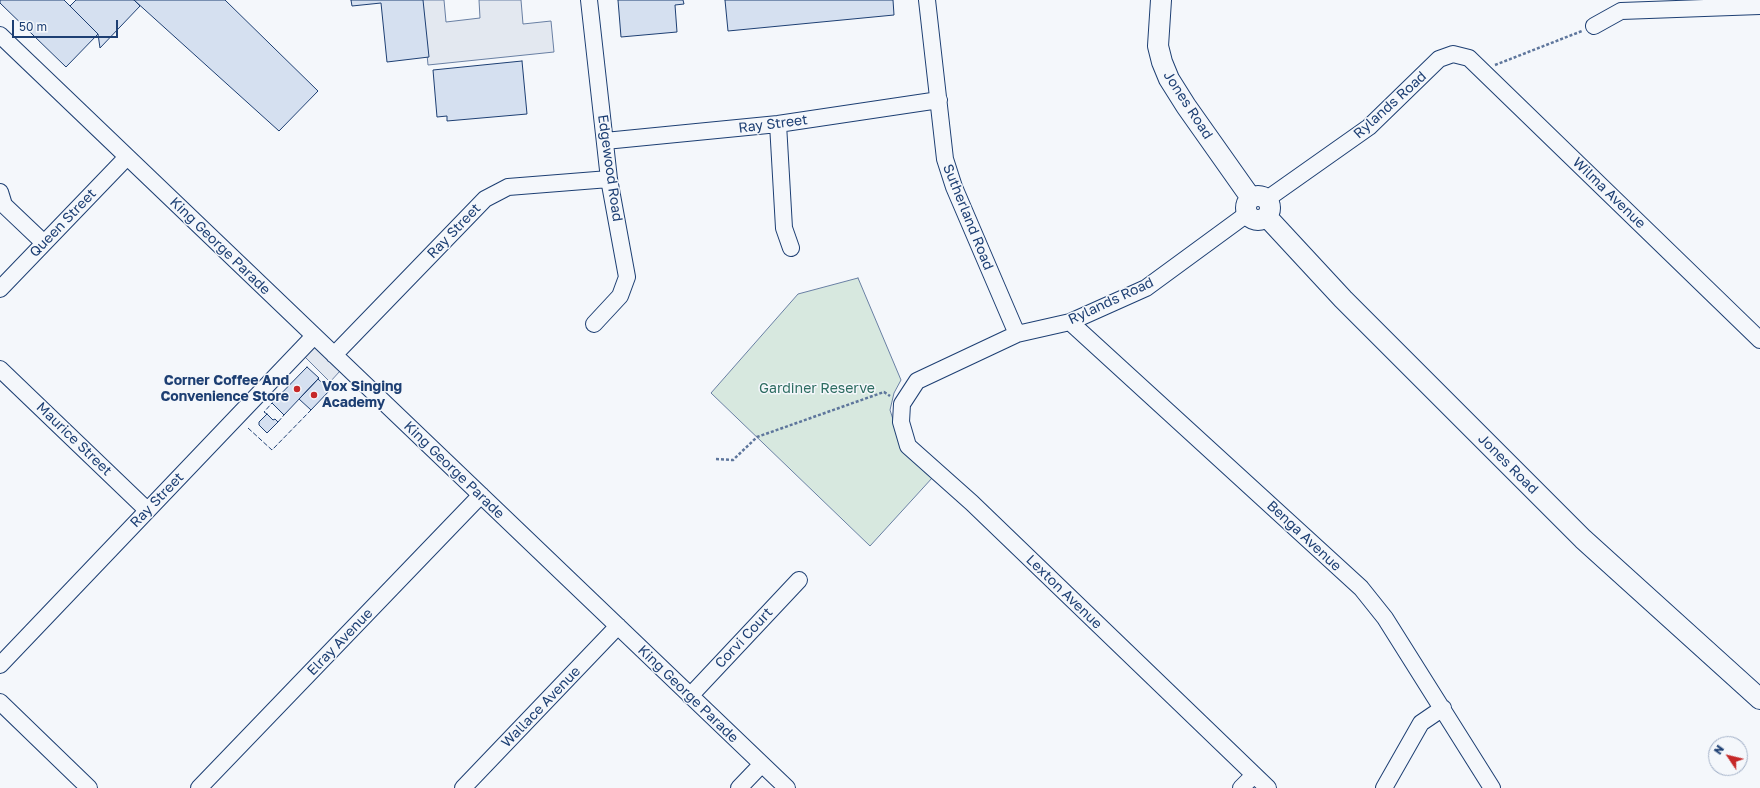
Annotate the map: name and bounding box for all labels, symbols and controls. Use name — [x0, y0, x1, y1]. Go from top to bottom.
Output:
scale bar — [14, 12, 120, 38]
text: 50 m — [19, 19, 47, 34]
street label: Jones Road — [1160, 68, 1216, 142]
street label: Rylands Road — [1350, 68, 1430, 142]
street label: Ray Street — [737, 111, 809, 137]
street label: Edgewood Road — [594, 113, 626, 223]
street label: Wilma Avenue — [1569, 154, 1649, 232]
street label: Sutherland Road — [939, 162, 997, 272]
street label: Queen Street — [26, 185, 100, 261]
street label: King George Parade — [166, 194, 274, 298]
street label: Ray Street — [424, 200, 484, 262]
street label: Rylands Road — [1066, 274, 1156, 328]
place label: Corner Coffee And Convenience Store — [160, 373, 289, 406]
place label: Vox Singing Academy — [322, 379, 402, 412]
park label: Gardiner Reserve — [759, 381, 875, 397]
marker: Corner Coffee And Convenience Store — [292, 384, 302, 394]
marker: Vox Singing Academy — [309, 390, 319, 400]
street label: Maurice Street — [33, 399, 115, 479]
street label: King George Parade — [400, 418, 508, 522]
street label: Jones Road — [1474, 430, 1542, 498]
street label: Ray Street — [127, 469, 187, 531]
street label: Benga Avenue — [1263, 497, 1345, 575]
street label: Lexton Avenue — [1022, 552, 1106, 632]
street label: Corvi Court — [712, 604, 776, 672]
street label: Elray Avenue — [304, 605, 376, 679]
street label: King George Parade — [634, 642, 742, 746]
street label: Wallace Avenue — [498, 663, 584, 751]
north arrow — [1708, 736, 1748, 776]
text: N — [1711, 742, 1726, 757]

